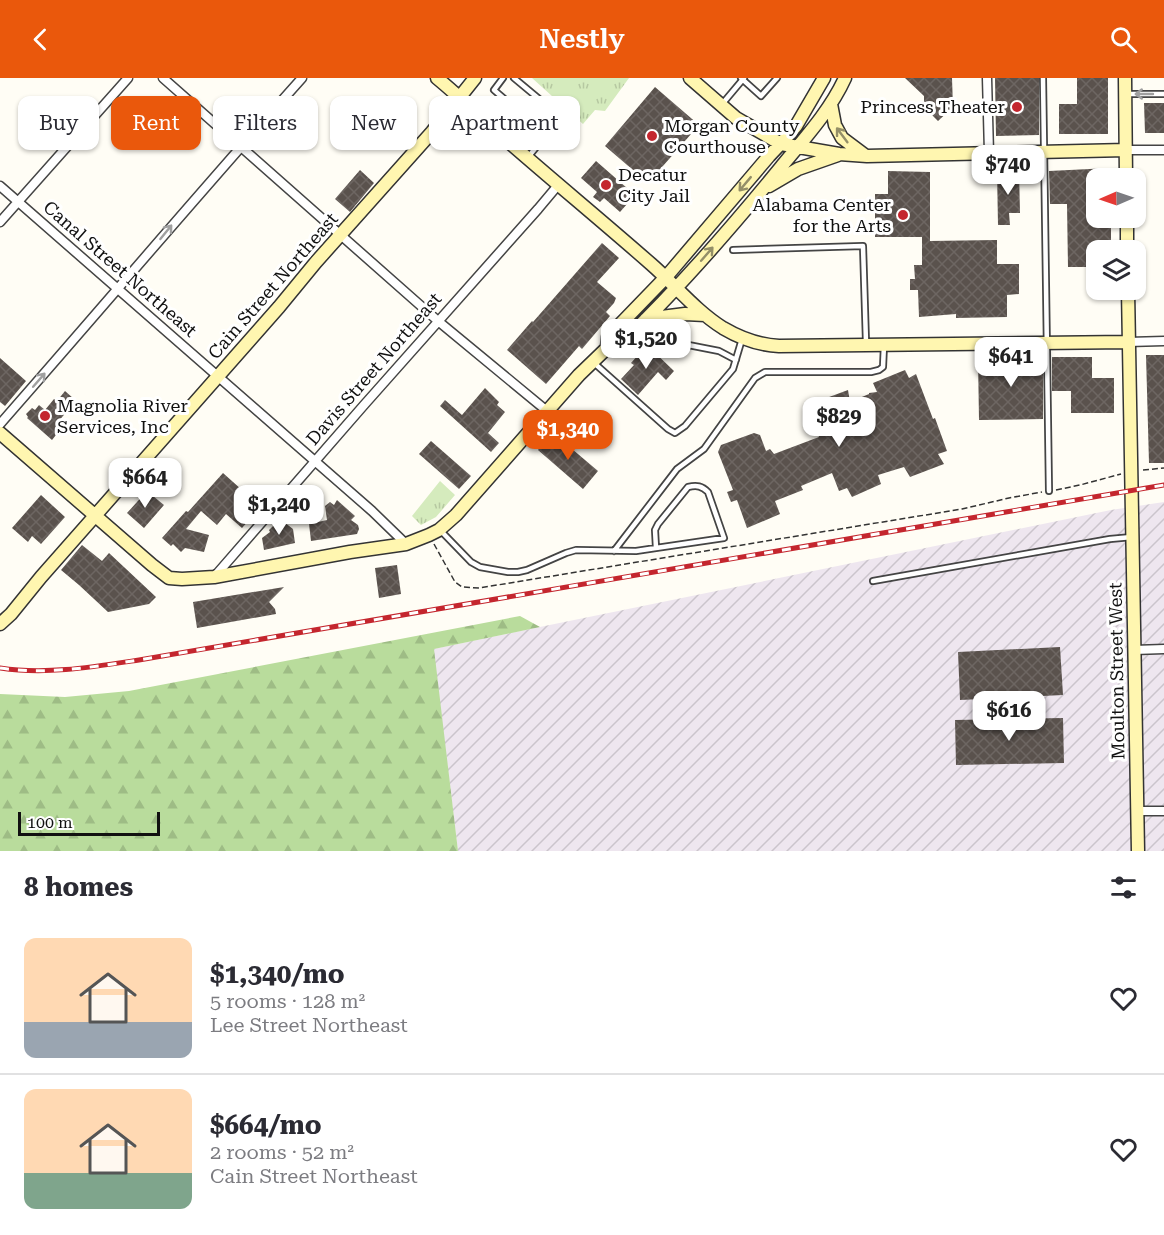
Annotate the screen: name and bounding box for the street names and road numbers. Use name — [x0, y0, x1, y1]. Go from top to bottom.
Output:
street label: Canal Street Northeast — [39, 196, 202, 341]
street label: Cain Street Northeast — [203, 208, 342, 363]
street label: Davis Street Northeast — [302, 288, 446, 449]
street label: Moulton Street West — [1104, 582, 1129, 760]

